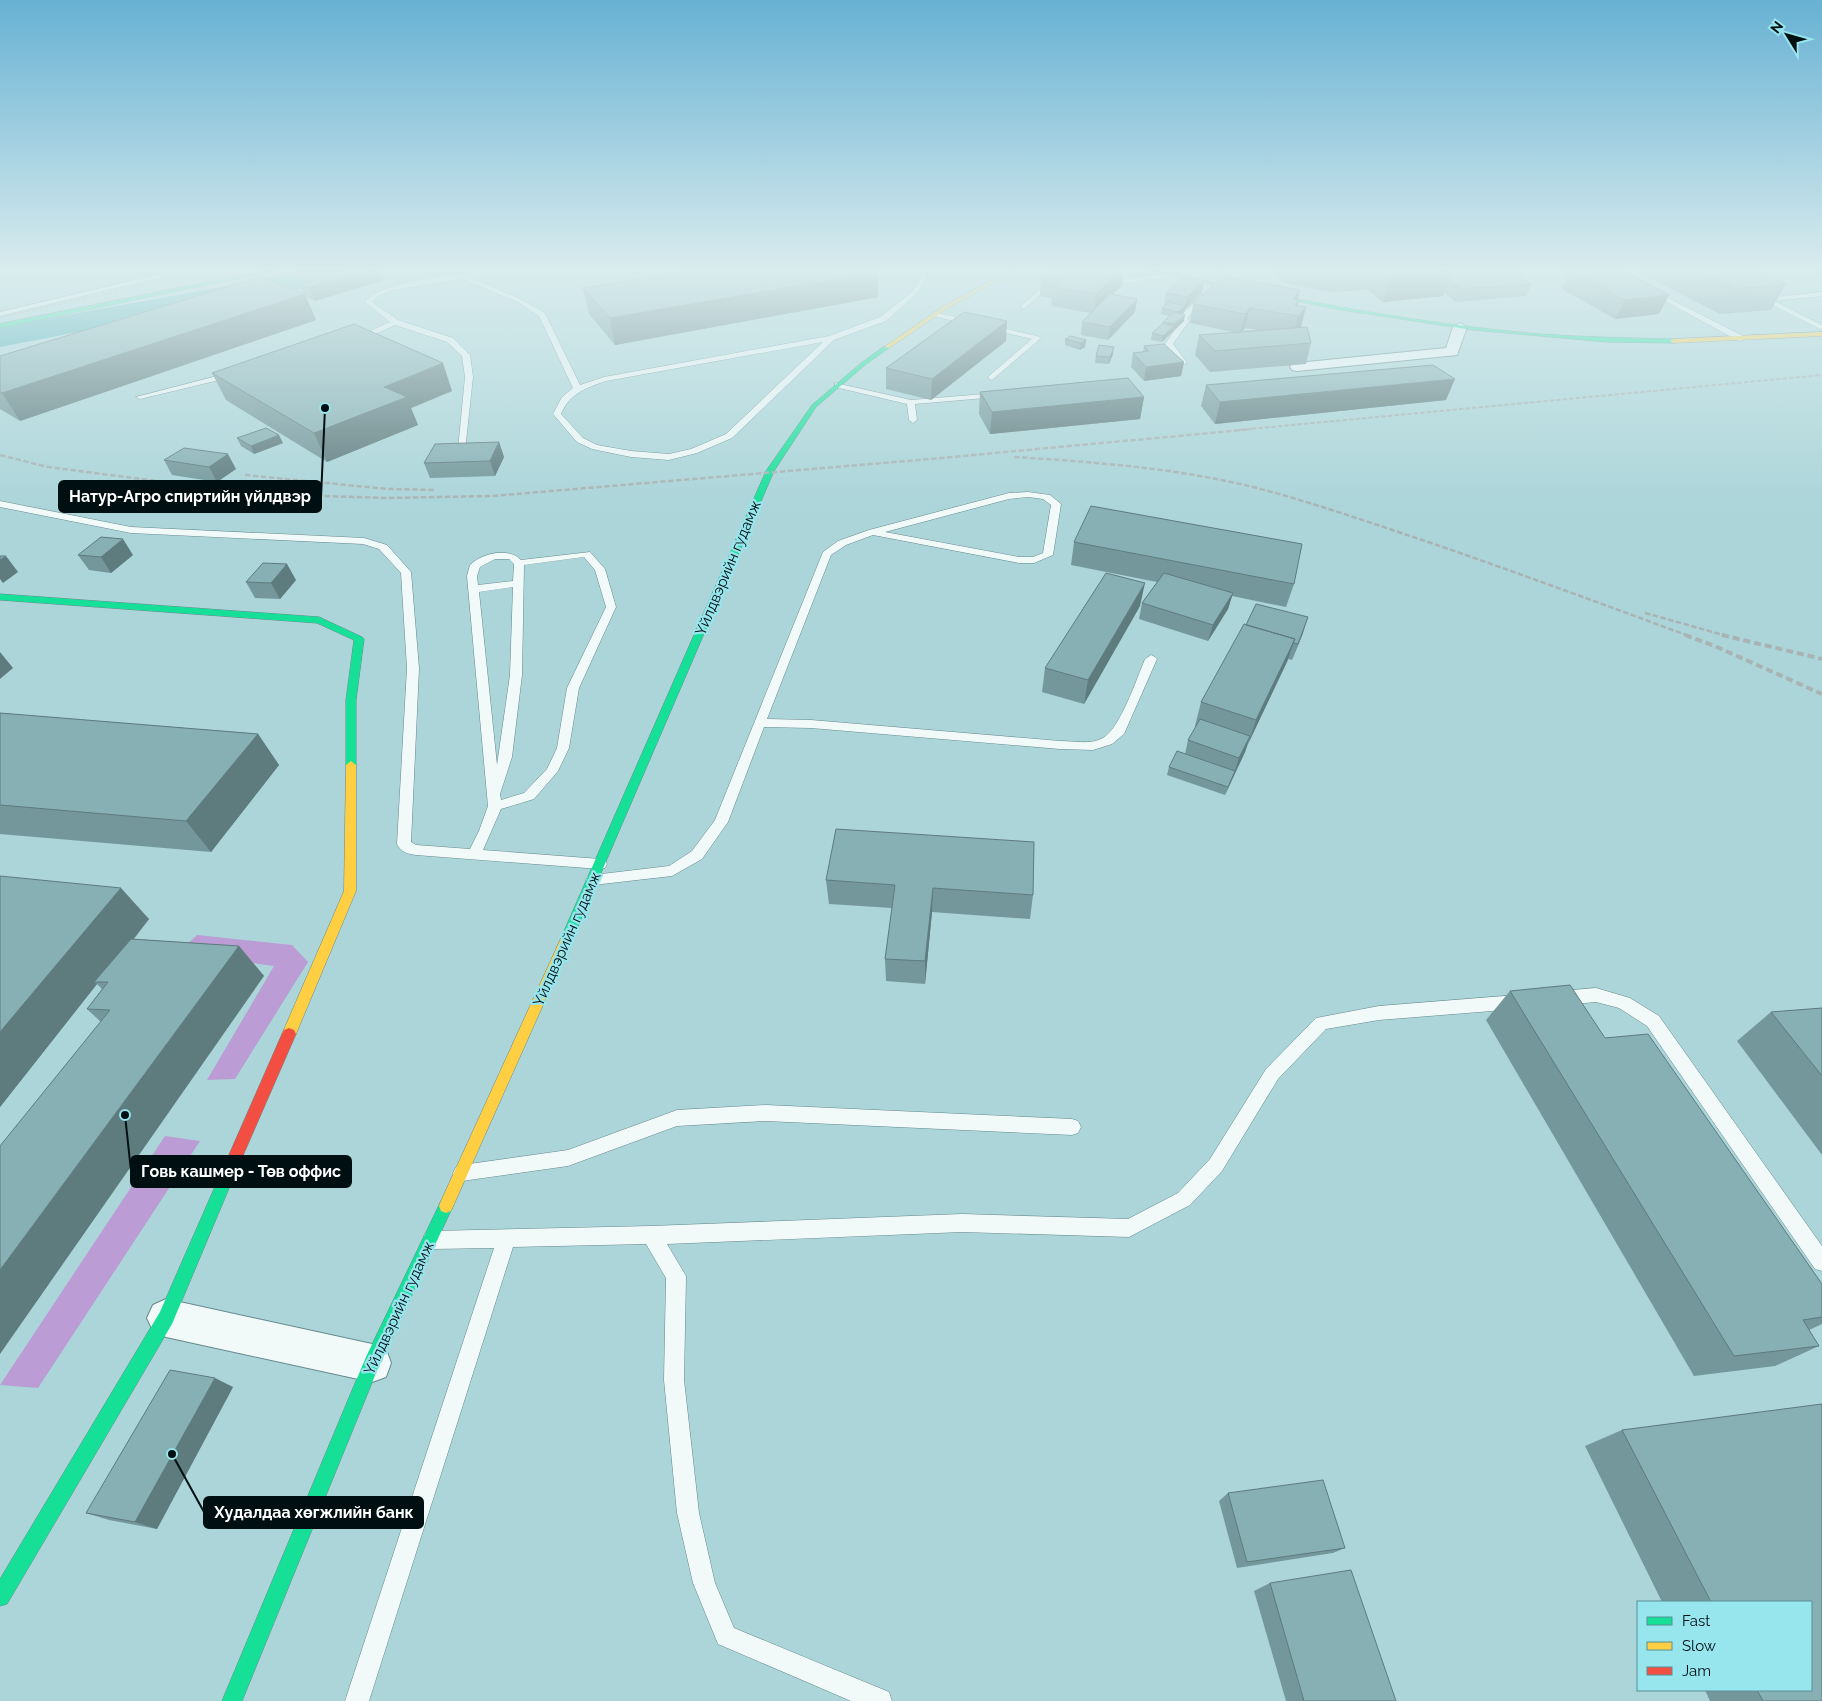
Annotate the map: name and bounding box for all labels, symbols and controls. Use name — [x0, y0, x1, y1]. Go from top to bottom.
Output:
north arrow — [1762, 10, 1812, 60]
text: N — [1767, 18, 1786, 36]
callout: Натур-Агро спиртийн үйлдвэр — [59, 481, 321, 512]
text: Натур-Агро спиртийн үйлдвэр — [69, 487, 311, 506]
street label: Yйлдвэрийн гудамж — [691, 497, 765, 638]
street label: Yйлдвэрийн гудамж — [529, 869, 605, 1009]
callout: Говь кашмер - Төв оффис — [131, 1156, 351, 1187]
text: Говь кашмер - Төв оффис — [141, 1162, 341, 1181]
street label: Yйлдвэрийн гудамж — [360, 1238, 438, 1378]
callout: Худалдаа хөгжлийн банк — [204, 1497, 423, 1528]
text: Худалдаа хөгжлийн банк — [213, 1503, 414, 1522]
legend — [1637, 1601, 1812, 1691]
text: Fast — [1682, 1612, 1710, 1630]
text: Slow — [1682, 1637, 1716, 1655]
text: Jam — [1682, 1662, 1711, 1680]

